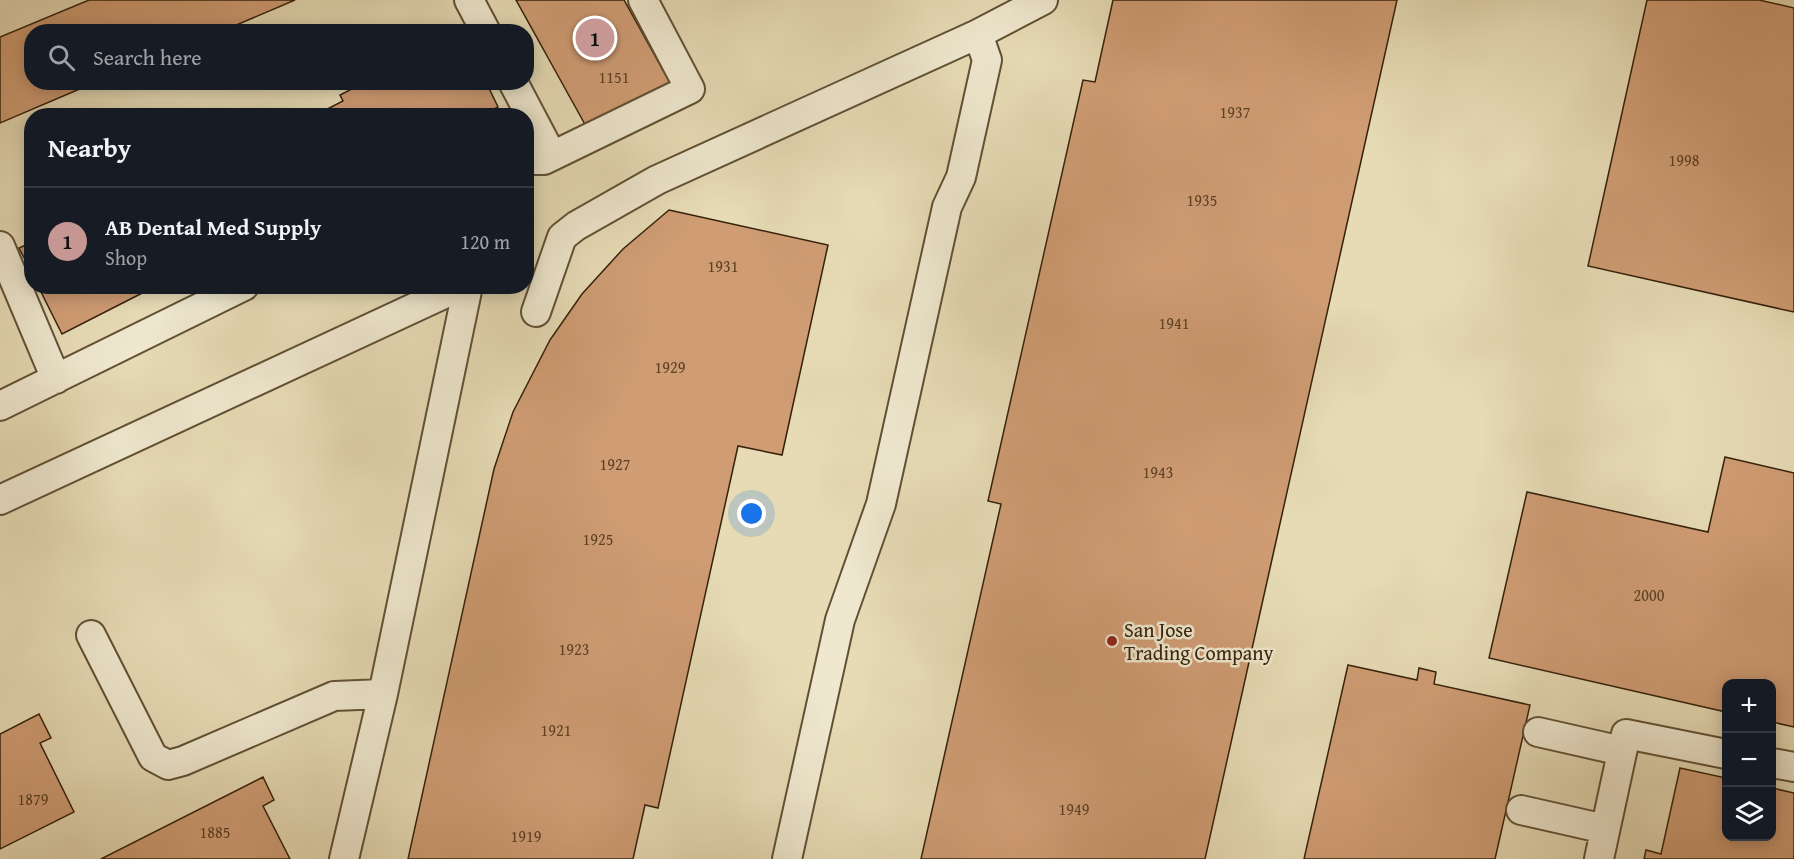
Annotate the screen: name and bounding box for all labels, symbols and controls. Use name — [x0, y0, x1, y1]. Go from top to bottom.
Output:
pin: 1 — [576, 15, 614, 60]
search box — [24, 24, 534, 90]
icon: search — [45, 41, 78, 74]
text: Search here — [93, 41, 202, 73]
house number: 1151 — [599, 65, 629, 89]
house number: 1937 — [1220, 100, 1251, 124]
text: Nearby — [48, 128, 131, 167]
house number: 1998 — [1669, 148, 1700, 172]
house number: 1935 — [1187, 188, 1217, 212]
text: AB Dental Med Supply — [105, 211, 321, 243]
text: 1 — [62, 227, 73, 256]
text: 120 m — [460, 227, 510, 256]
text: Shop — [105, 243, 147, 272]
house number: 1931 — [708, 254, 738, 278]
house number: 1941 — [1159, 311, 1189, 335]
house number: 1929 — [655, 355, 686, 379]
house number: 1927 — [600, 452, 631, 476]
house number: 1943 — [1143, 460, 1173, 484]
your location — [737, 499, 766, 528]
house number: 1925 — [583, 527, 613, 551]
house number: 2000 — [1634, 583, 1665, 607]
place label: San Jose Trading Company — [1124, 615, 1273, 667]
marker: San Jose Trading Company — [1105, 634, 1119, 648]
house number: 1923 — [559, 637, 589, 661]
map controls — [1722, 679, 1776, 841]
button: + — [1722, 679, 1776, 733]
house number: 1921 — [541, 718, 571, 742]
button: − — [1722, 733, 1776, 787]
house number: 1879 — [18, 787, 49, 811]
button: layers — [1722, 787, 1776, 841]
house number: 1949 — [1059, 797, 1090, 821]
house number: 1885 — [200, 820, 230, 844]
house number: 1919 — [511, 824, 542, 848]

